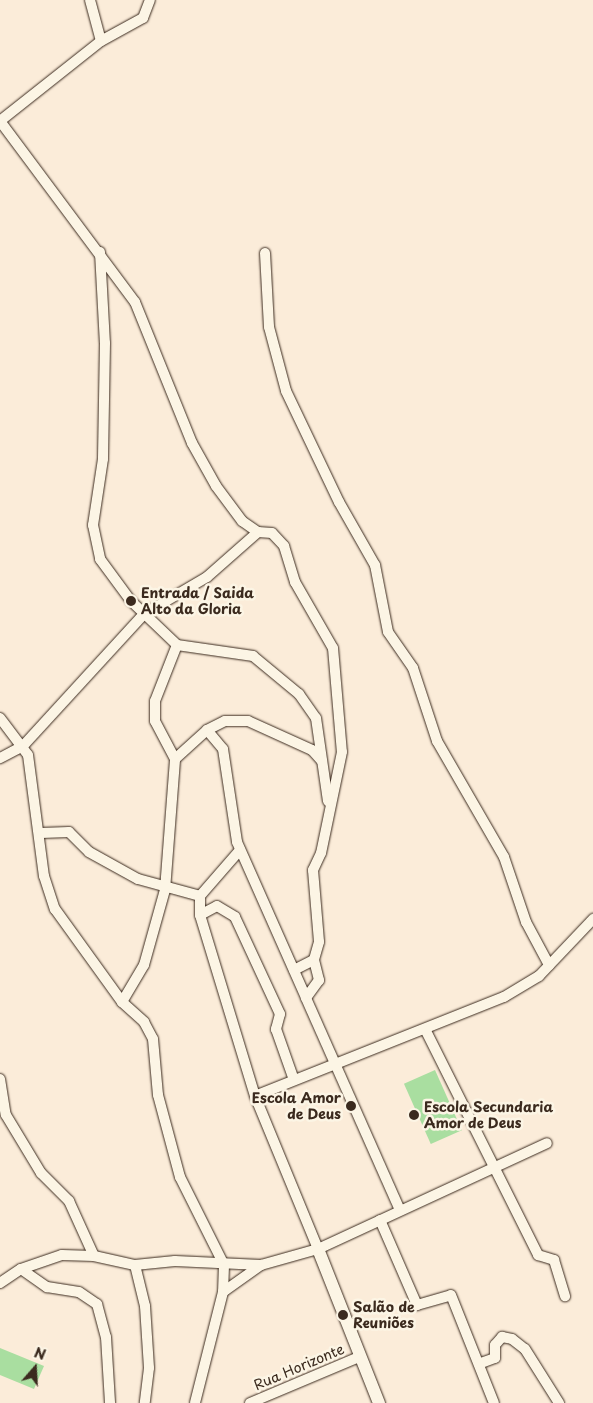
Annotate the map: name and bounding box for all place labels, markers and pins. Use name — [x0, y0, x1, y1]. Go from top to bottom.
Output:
place label: Entrada / Saida Alto da Gloria — [141, 585, 255, 618]
marker: Entrada / Saida Alto da Gloria — [125, 595, 137, 607]
place label: Escola Amor de Deus — [252, 1090, 341, 1122]
place label: Escola Secundaria Amor de Deus — [424, 1099, 555, 1132]
marker: Escola Amor de Deus — [345, 1100, 357, 1112]
marker: Escola Secundaria Amor de Deus — [408, 1109, 420, 1121]
place label: Salão de Reuniões — [353, 1299, 415, 1331]
marker: Salão de Reuniões — [337, 1309, 349, 1321]

